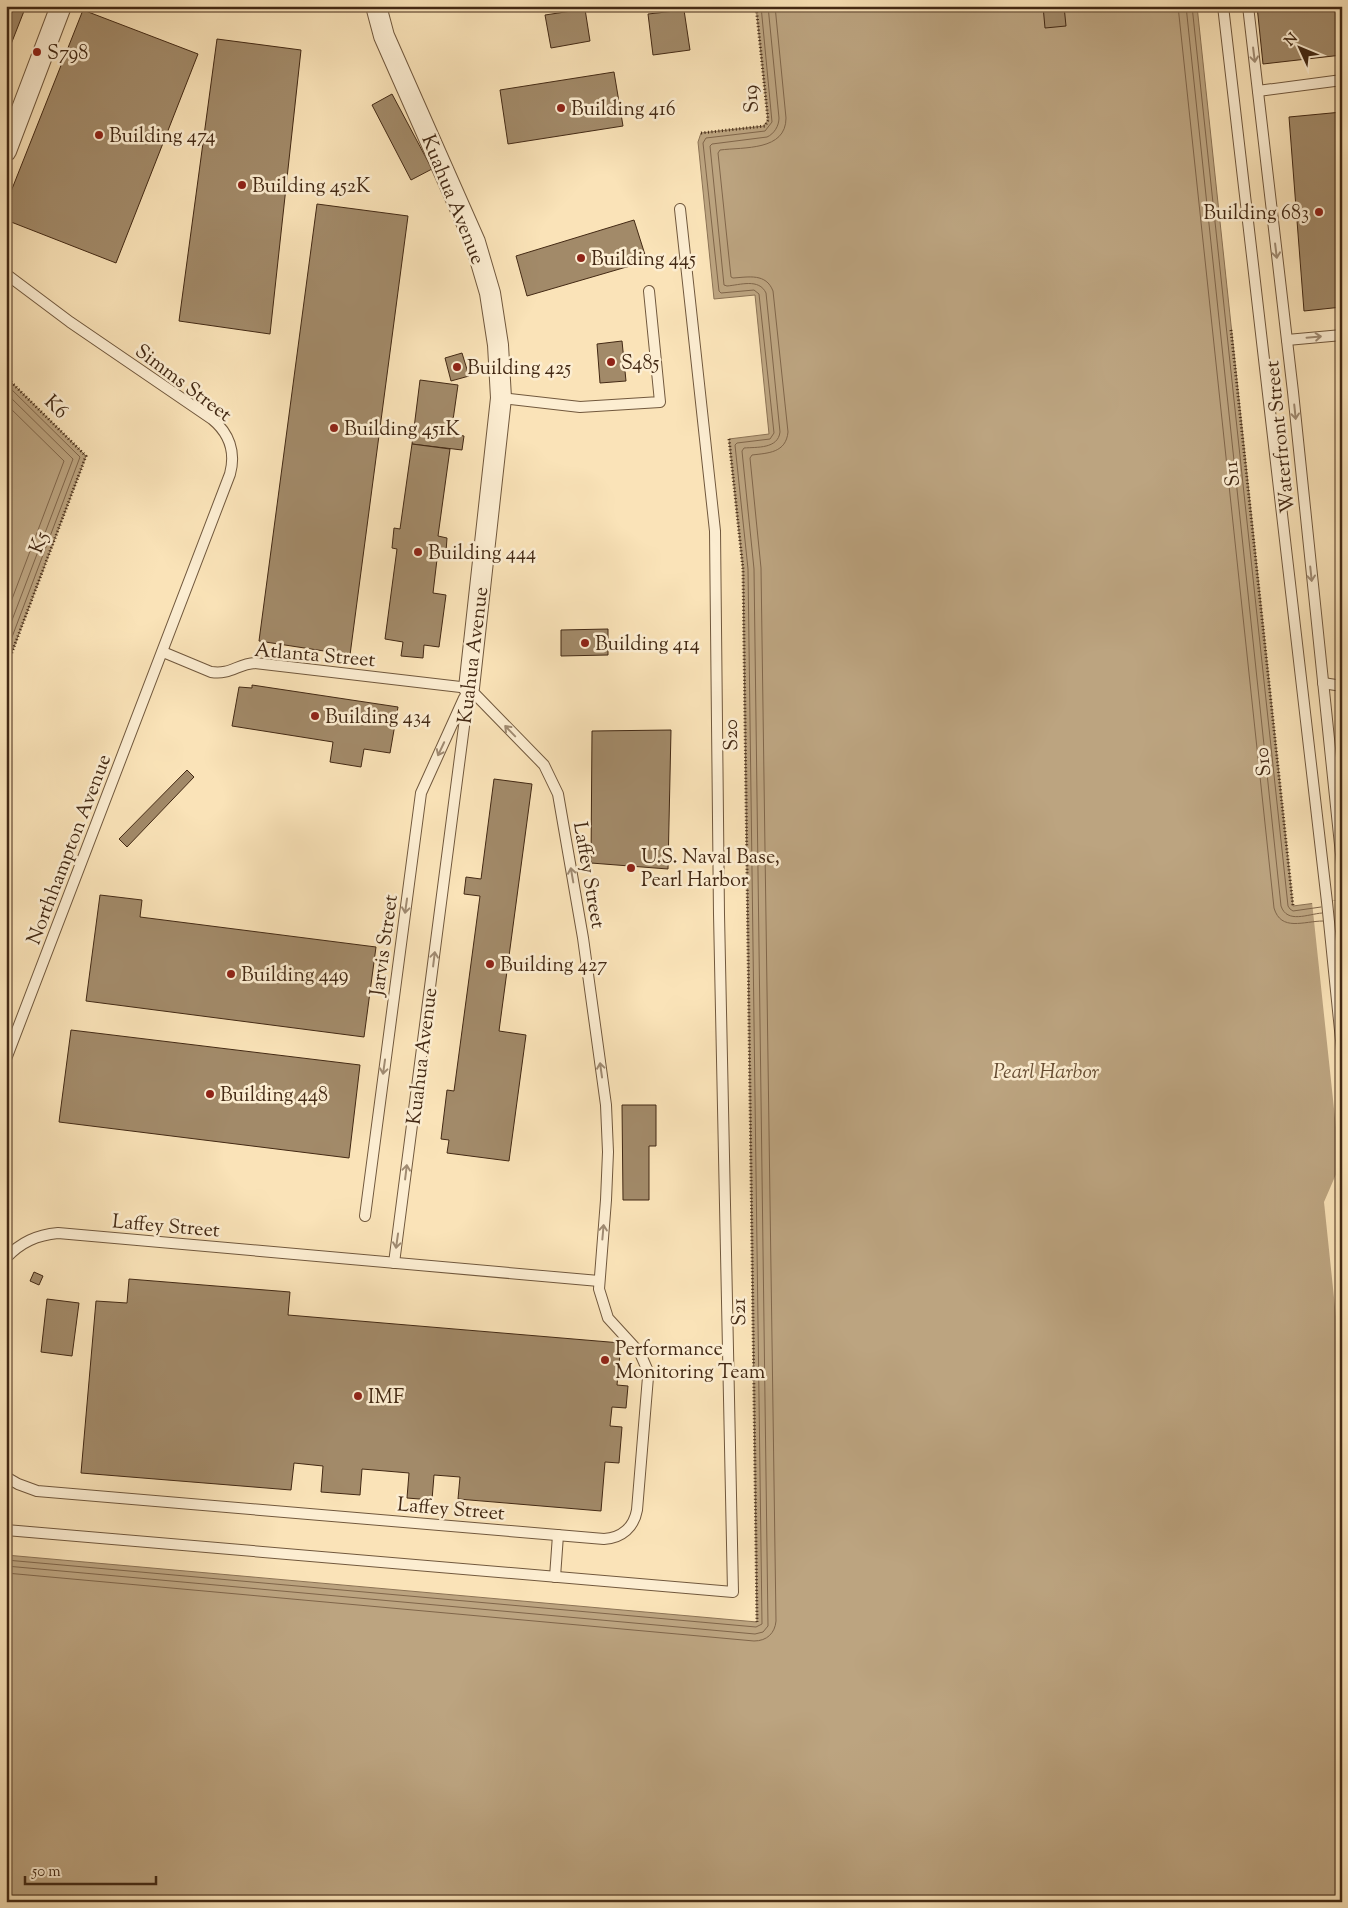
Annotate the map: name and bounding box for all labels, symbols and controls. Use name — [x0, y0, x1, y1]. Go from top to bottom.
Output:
north arrow — [1276, 22, 1326, 72]
text: N — [1281, 29, 1303, 51]
place label: S798 — [47, 40, 88, 69]
marker: S798 — [31, 46, 43, 58]
one-way arrow — [1249, 46, 1259, 62]
street label: S19 — [737, 84, 768, 114]
place label: Building 416 — [571, 96, 676, 125]
marker: Building 416 — [555, 102, 567, 114]
place label: Building 474 — [109, 123, 216, 152]
marker: Building 474 — [93, 129, 105, 141]
street label: Kuahua Avenue — [412, 131, 491, 269]
place label: Building 452K — [252, 173, 371, 202]
marker: Building 452K — [236, 179, 248, 191]
place label: Building 683 — [1203, 200, 1309, 229]
marker: Building 683 — [1313, 206, 1325, 218]
one-way arrow — [1271, 243, 1281, 259]
place label: Building 445 — [591, 246, 696, 275]
marker: Building 445 — [575, 252, 587, 264]
one-way arrow — [1306, 333, 1322, 342]
street label: Simms Street — [128, 338, 237, 430]
place label: S485 — [621, 350, 659, 379]
place label: Building 425 — [467, 355, 571, 384]
marker: S485 — [605, 356, 617, 368]
street label: Waterfront Street — [1259, 359, 1304, 515]
marker: Building 425 — [451, 361, 463, 373]
street label: K6 — [37, 389, 74, 427]
one-way arrow — [1290, 404, 1300, 420]
place label: Building 451K — [344, 416, 461, 445]
marker: Building 451K — [328, 422, 340, 434]
street label: S11 — [1218, 459, 1249, 488]
street label: K5 — [23, 528, 58, 558]
place label: Building 444 — [428, 540, 536, 569]
marker: Building 444 — [412, 546, 424, 558]
one-way arrow — [1306, 566, 1316, 582]
street label: Kuahua Avenue — [452, 585, 497, 726]
place label: Building 414 — [595, 631, 700, 660]
street label: Atlanta Street — [253, 637, 377, 676]
marker: Building 414 — [579, 637, 591, 649]
place label: Building 434 — [325, 704, 431, 733]
marker: Building 434 — [309, 710, 321, 722]
street label: S20 — [718, 719, 747, 751]
one-way arrow — [504, 725, 517, 737]
one-way arrow — [436, 741, 446, 756]
street label: S10 — [1249, 746, 1280, 778]
street label: Northhampton Avenue — [21, 751, 120, 949]
street label: Laffey Street — [564, 820, 611, 931]
place label: U.S. Naval Base, Pearl Harbor — [641, 844, 780, 896]
marker: U.S. Naval Base, Pearl Harbor — [625, 862, 637, 874]
one-way arrow — [567, 867, 577, 883]
street label: Jarvis Street — [364, 893, 407, 999]
one-way arrow — [401, 897, 411, 913]
one-way arrow — [429, 951, 439, 967]
place label: Building 427 — [500, 952, 607, 981]
marker: Building 427 — [484, 958, 496, 970]
place label: Building 449 — [241, 962, 349, 991]
marker: Building 449 — [225, 968, 237, 980]
street label: Kuahua Avenue — [401, 986, 446, 1127]
one-way arrow — [379, 1058, 389, 1074]
water label: Pearl Harbor — [993, 1058, 1100, 1088]
one-way arrow — [596, 1063, 606, 1079]
place label: Building 448 — [220, 1082, 328, 1111]
marker: Building 448 — [204, 1088, 216, 1100]
one-way arrow — [402, 1164, 412, 1180]
street label: Laffey Street — [111, 1208, 221, 1247]
one-way arrow — [599, 1225, 608, 1241]
one-way arrow — [392, 1233, 402, 1249]
street label: S21 — [726, 1298, 755, 1326]
place label: Performance Monitoring Team — [615, 1336, 766, 1388]
marker: Performance Monitoring Team — [599, 1354, 611, 1366]
place label: IMF — [368, 1384, 404, 1413]
marker: IMF — [352, 1390, 364, 1402]
street label: Laffey Street — [396, 1491, 506, 1530]
scale bar — [25, 1853, 156, 1885]
text: 50 m — [31, 1862, 61, 1883]

